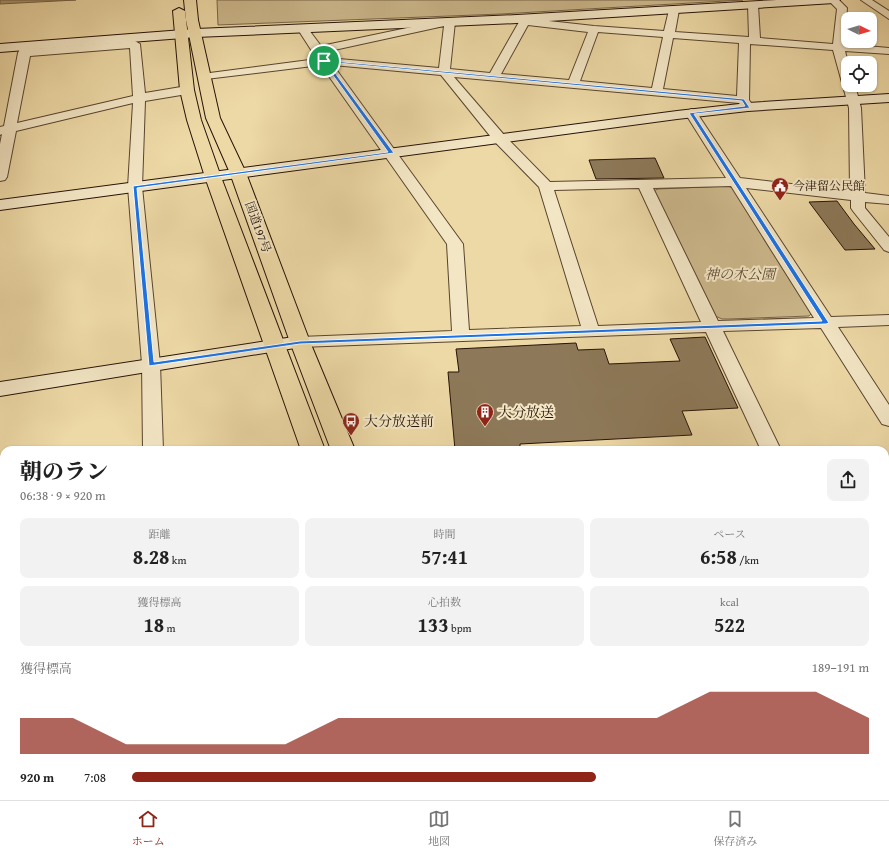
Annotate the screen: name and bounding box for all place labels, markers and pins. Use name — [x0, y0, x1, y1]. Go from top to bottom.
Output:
pin — [307, 44, 341, 78]
public building icon: 今津留公民館 — [770, 176, 790, 201]
place label: 今津留公民館 — [793, 177, 865, 194]
building icon: 大分放送 — [475, 402, 495, 427]
place label: 大分放送 — [498, 402, 554, 422]
bus stop icon: 大分放送前 — [341, 411, 361, 436]
place label: 大分放送前 — [364, 411, 434, 431]

